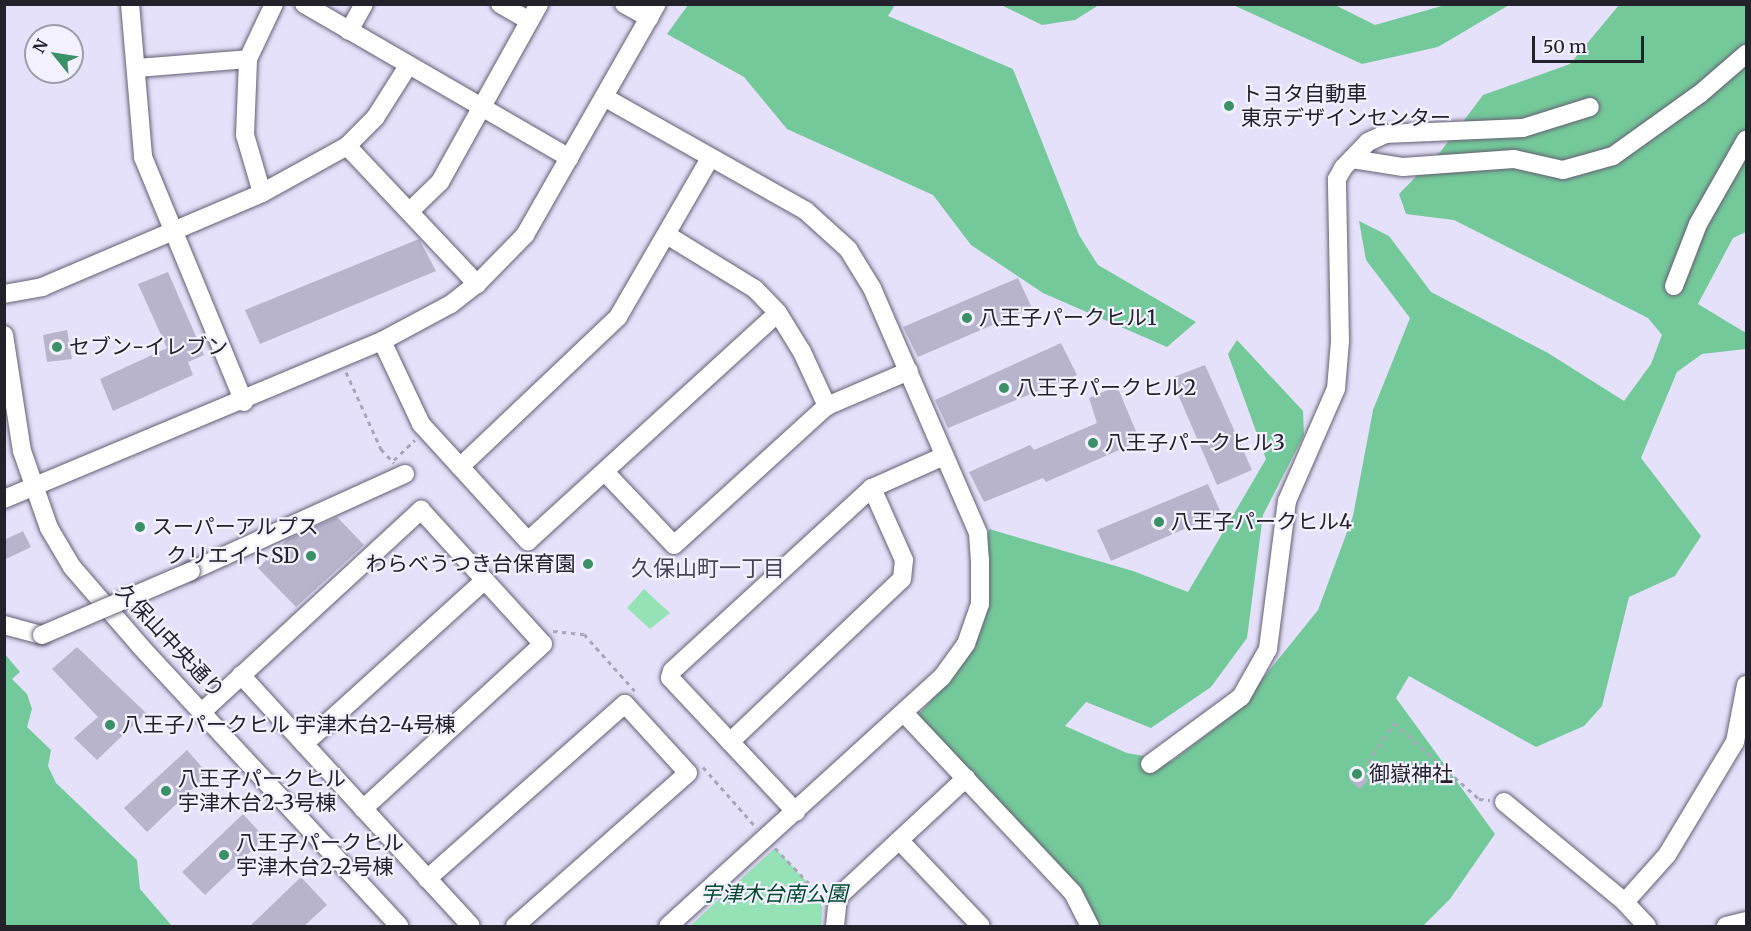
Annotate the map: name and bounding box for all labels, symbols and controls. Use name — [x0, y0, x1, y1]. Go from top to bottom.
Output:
north arrow — [24, 24, 84, 84]
scale bar — [1535, 24, 1648, 62]
text: 50 m — [1543, 35, 1587, 58]
text: N — [28, 36, 52, 56]
place label: トヨタ自動車 東京デザインセンター — [1241, 81, 1451, 131]
marker: トヨタ自動車 東京デザインセンター — [1222, 99, 1236, 113]
place label: 八王子パークヒル1 — [979, 305, 1157, 331]
marker: 八王子パークヒル1 — [960, 311, 974, 325]
place label: セブン-イレブン — [69, 334, 228, 360]
marker: セブン-イレブン — [50, 340, 64, 354]
place label: 八王子パークヒル2 — [1016, 375, 1196, 401]
marker: 八王子パークヒル2 — [997, 381, 1011, 395]
place label: 八王子パークヒル3 — [1105, 430, 1285, 456]
marker: 八王子パークヒル3 — [1086, 436, 1100, 450]
place label: 八王子パークヒル4 — [1171, 509, 1352, 535]
place label: スーパーアルプス — [152, 514, 320, 540]
marker: 八王子パークヒル4 — [1152, 515, 1166, 529]
marker: スーパーアルプス — [133, 520, 147, 534]
place label: クリエイトSD — [166, 543, 299, 569]
marker: クリエイトSD — [304, 549, 318, 563]
place label: わらべうつき台保育園 — [366, 551, 576, 577]
district label: 久保山町一丁目 — [631, 556, 785, 582]
marker: わらべうつき台保育園 — [581, 557, 595, 571]
street label: 久保山中央通り — [111, 579, 229, 703]
place label: 八王子パークヒル 宇津木台2-4号棟 — [122, 712, 458, 738]
marker: 八王子パークヒル 宇津木台2-4号棟 — [103, 718, 117, 732]
place label: 御嶽神社 — [1369, 761, 1453, 787]
place label: 八王子パークヒル 宇津木台2-3号棟 — [178, 766, 346, 816]
marker: 御嶽神社 — [1350, 767, 1364, 781]
marker: 八王子パークヒル 宇津木台2-3号棟 — [159, 784, 173, 798]
place label: 八王子パークヒル 宇津木台2-2号棟 — [236, 830, 404, 880]
marker: 八王子パークヒル 宇津木台2-2号棟 — [217, 848, 231, 862]
park label: 宇津木台南公園 — [701, 881, 847, 907]

